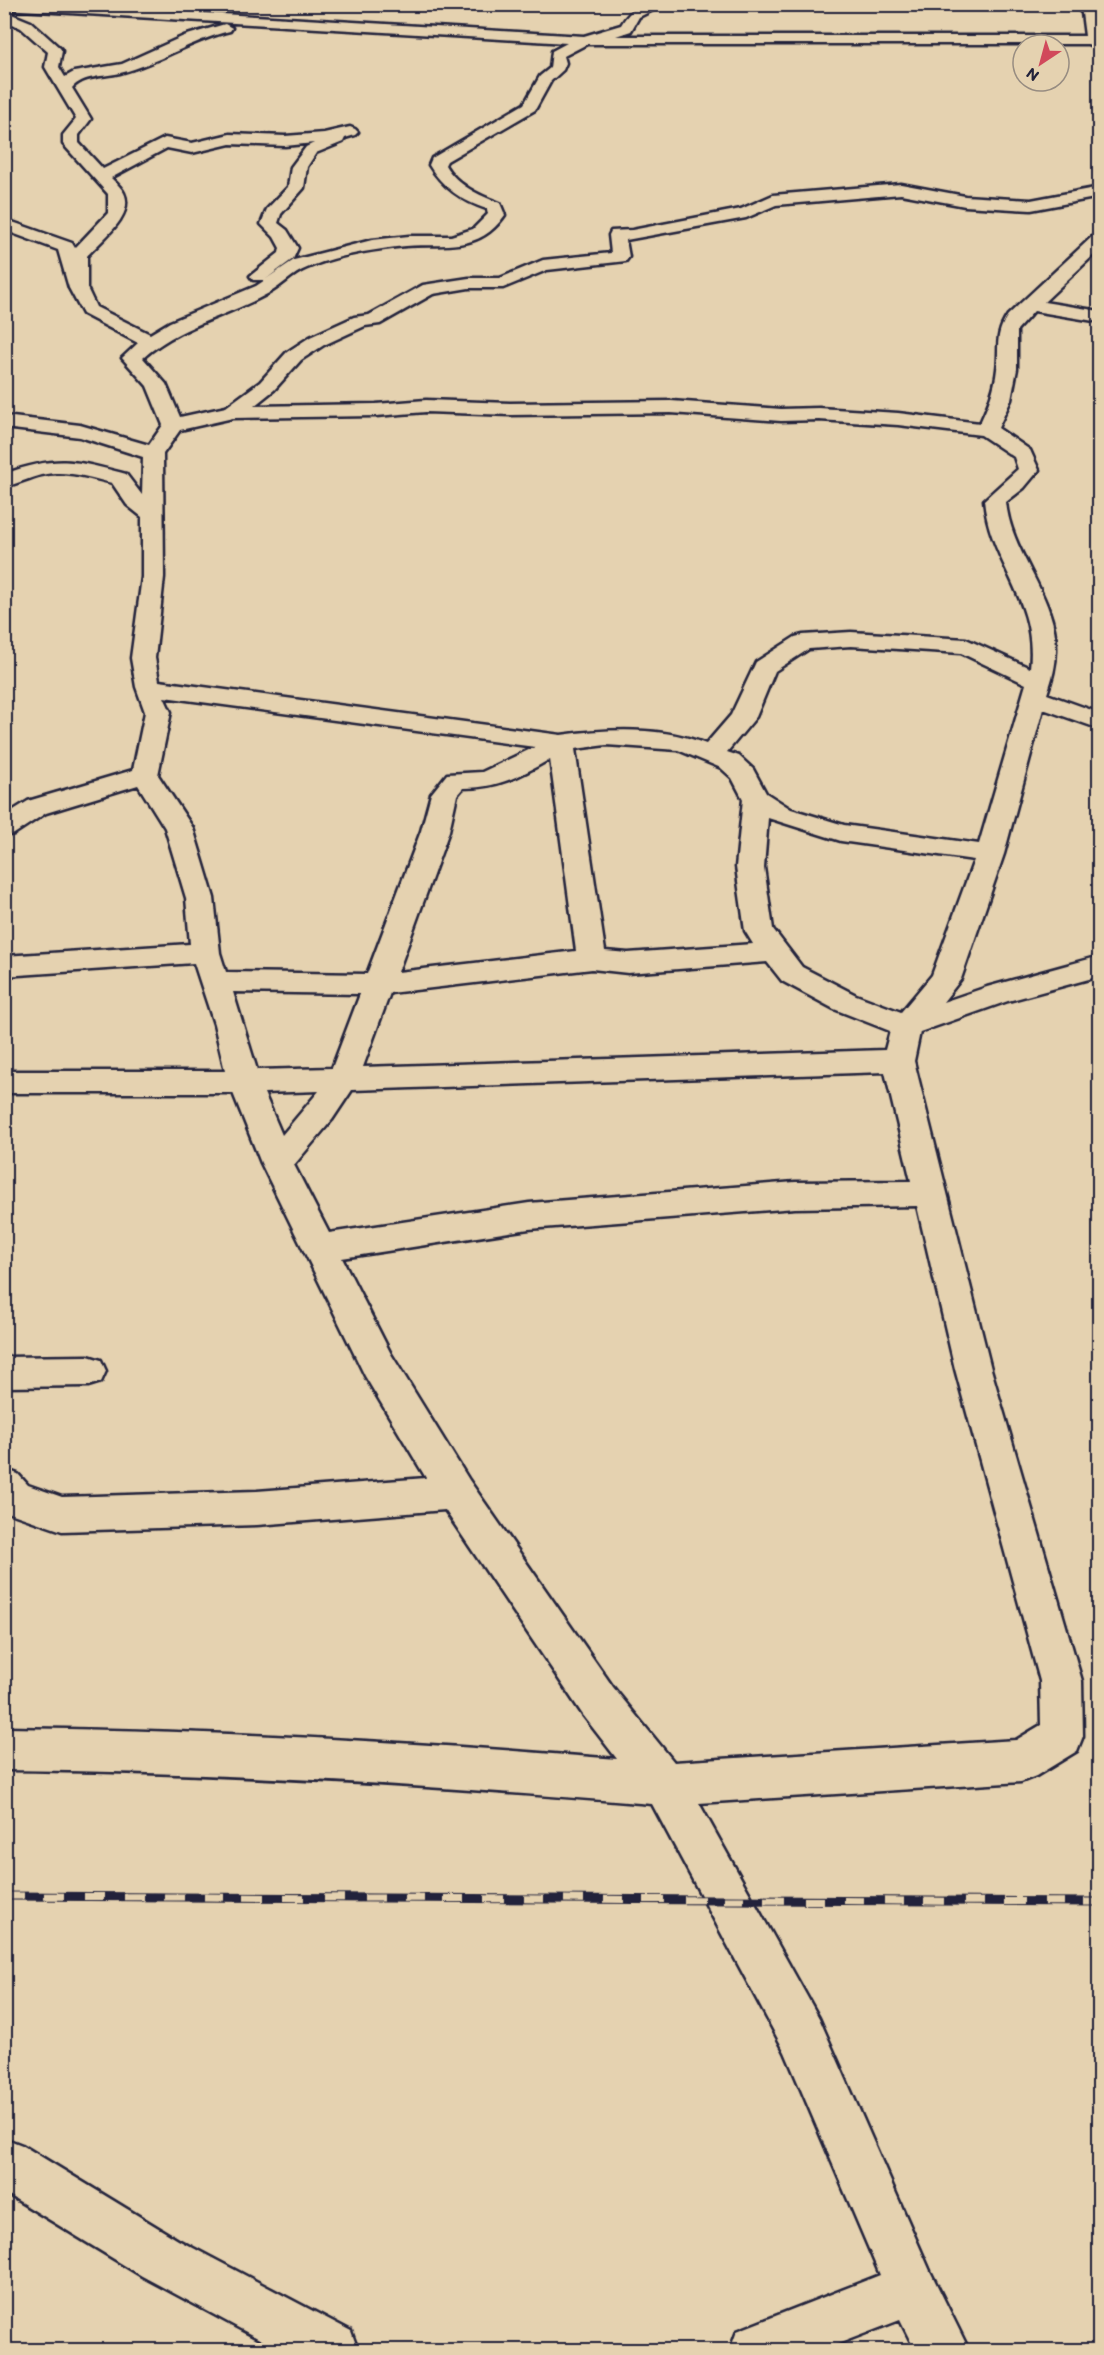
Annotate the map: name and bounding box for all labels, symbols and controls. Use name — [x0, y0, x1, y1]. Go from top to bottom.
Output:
north arrow — [1011, 33, 1071, 93]
text: N — [1023, 64, 1042, 86]

